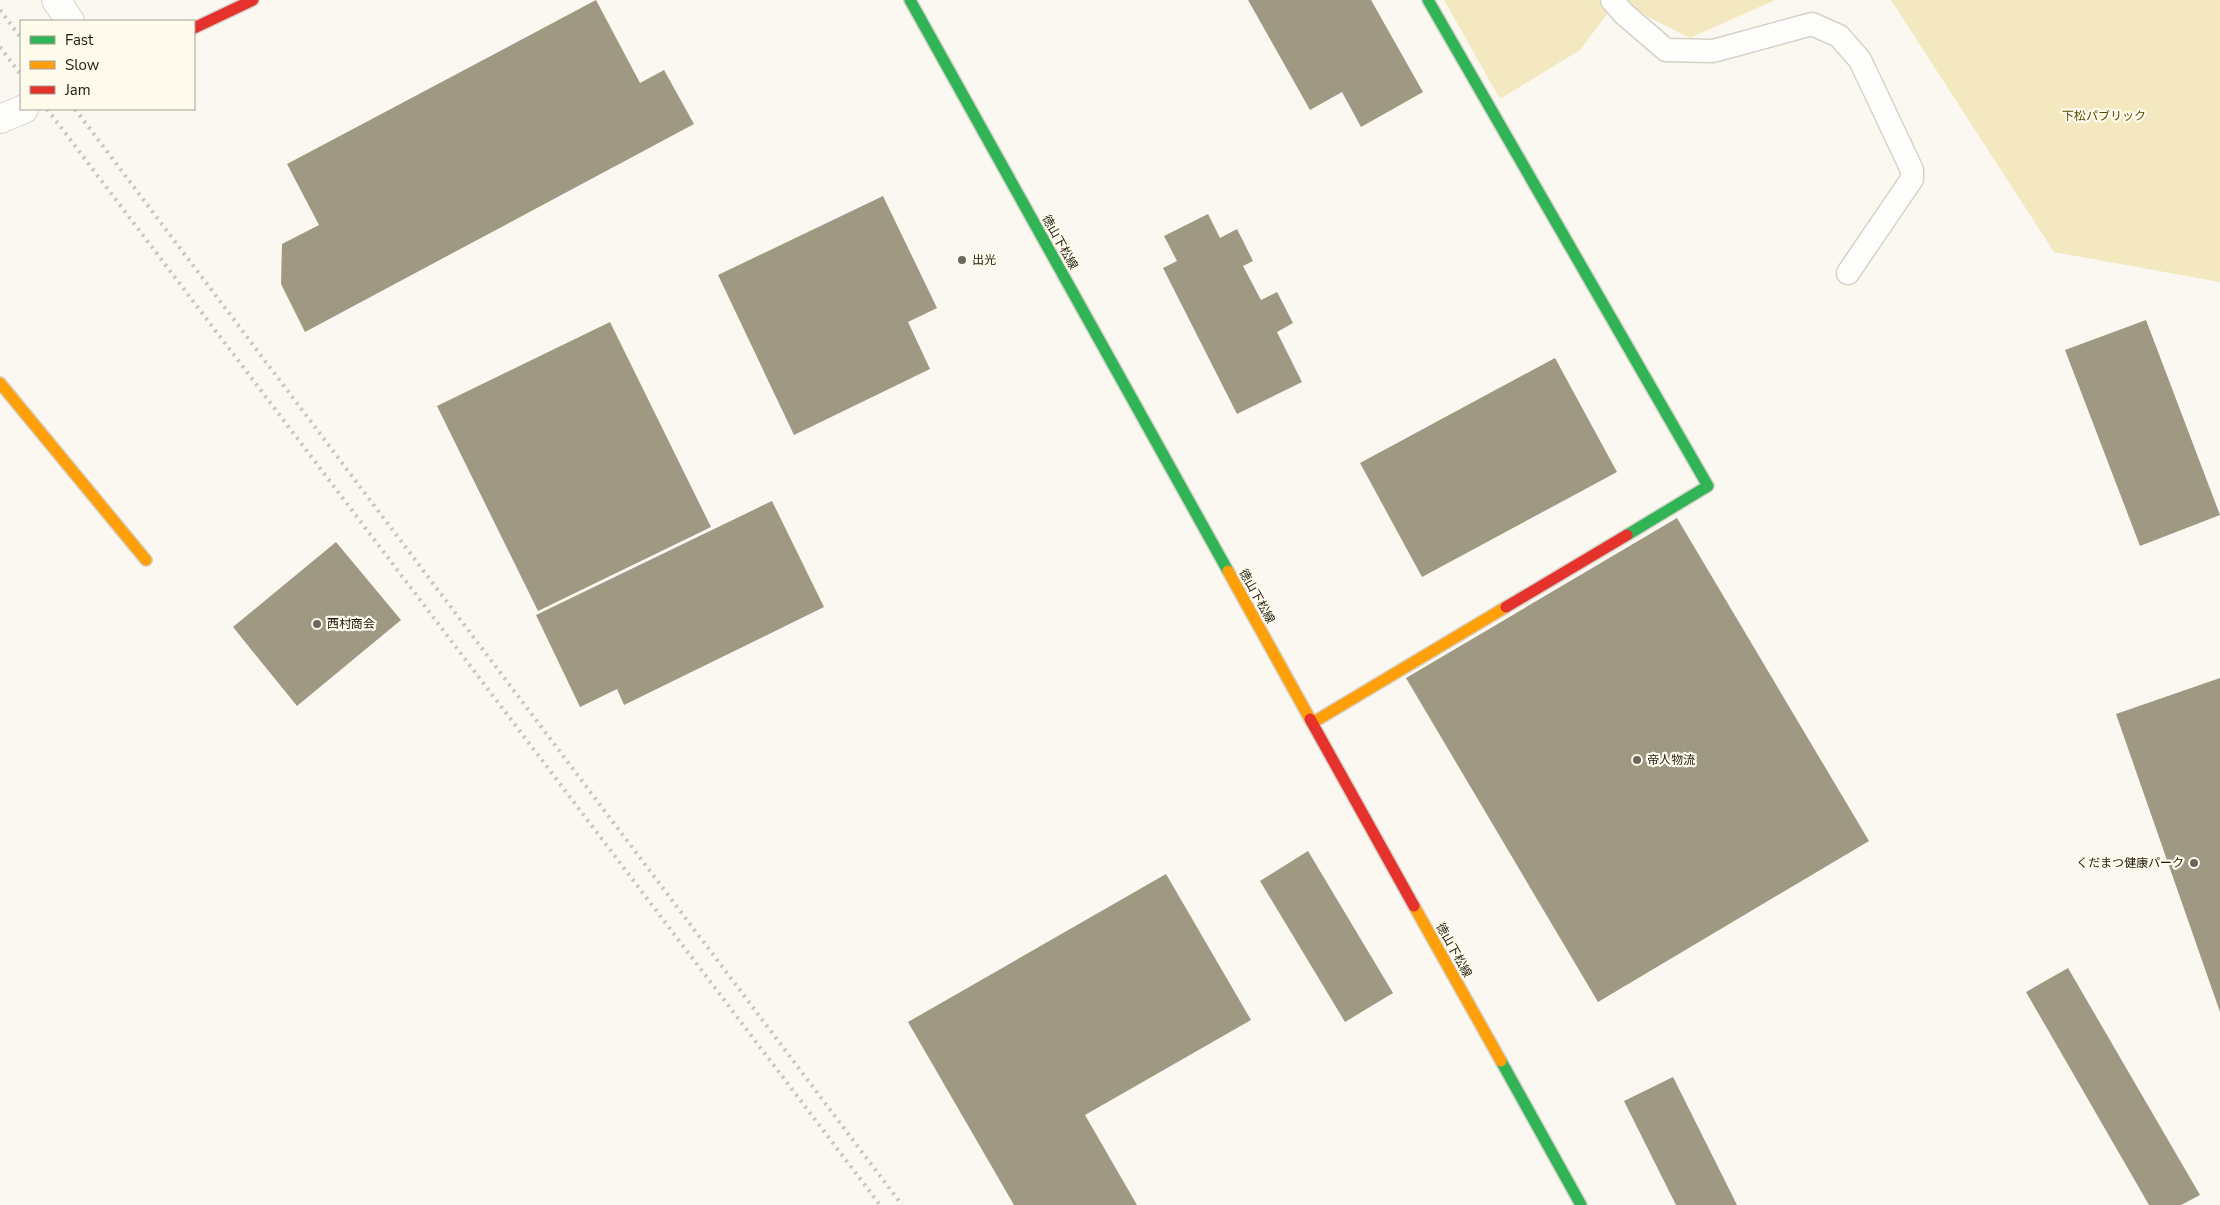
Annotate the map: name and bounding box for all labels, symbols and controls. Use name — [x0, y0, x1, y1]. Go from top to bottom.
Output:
legend — [20, 20, 195, 110]
text: Fast — [65, 30, 94, 50]
text: Slow — [65, 55, 100, 75]
text: Jam — [64, 80, 91, 100]
park label: 下松パブリック — [2062, 108, 2146, 124]
street label: 徳山下松線 — [1038, 212, 1082, 272]
place label: 出光 — [972, 252, 996, 268]
marker: 出光 — [956, 254, 968, 266]
street label: 徳山下松線 — [1235, 566, 1279, 626]
place label: 西村商会 — [327, 616, 375, 632]
marker: 西村商会 — [311, 618, 323, 630]
place label: 帝人物流 — [1647, 752, 1695, 768]
marker: 帝人物流 — [1631, 754, 1643, 766]
place label: くだまつ健康パーク — [2076, 855, 2184, 871]
marker: くだまつ健康パーク — [2188, 857, 2200, 869]
street label: 徳山下松線 — [1432, 920, 1476, 980]

